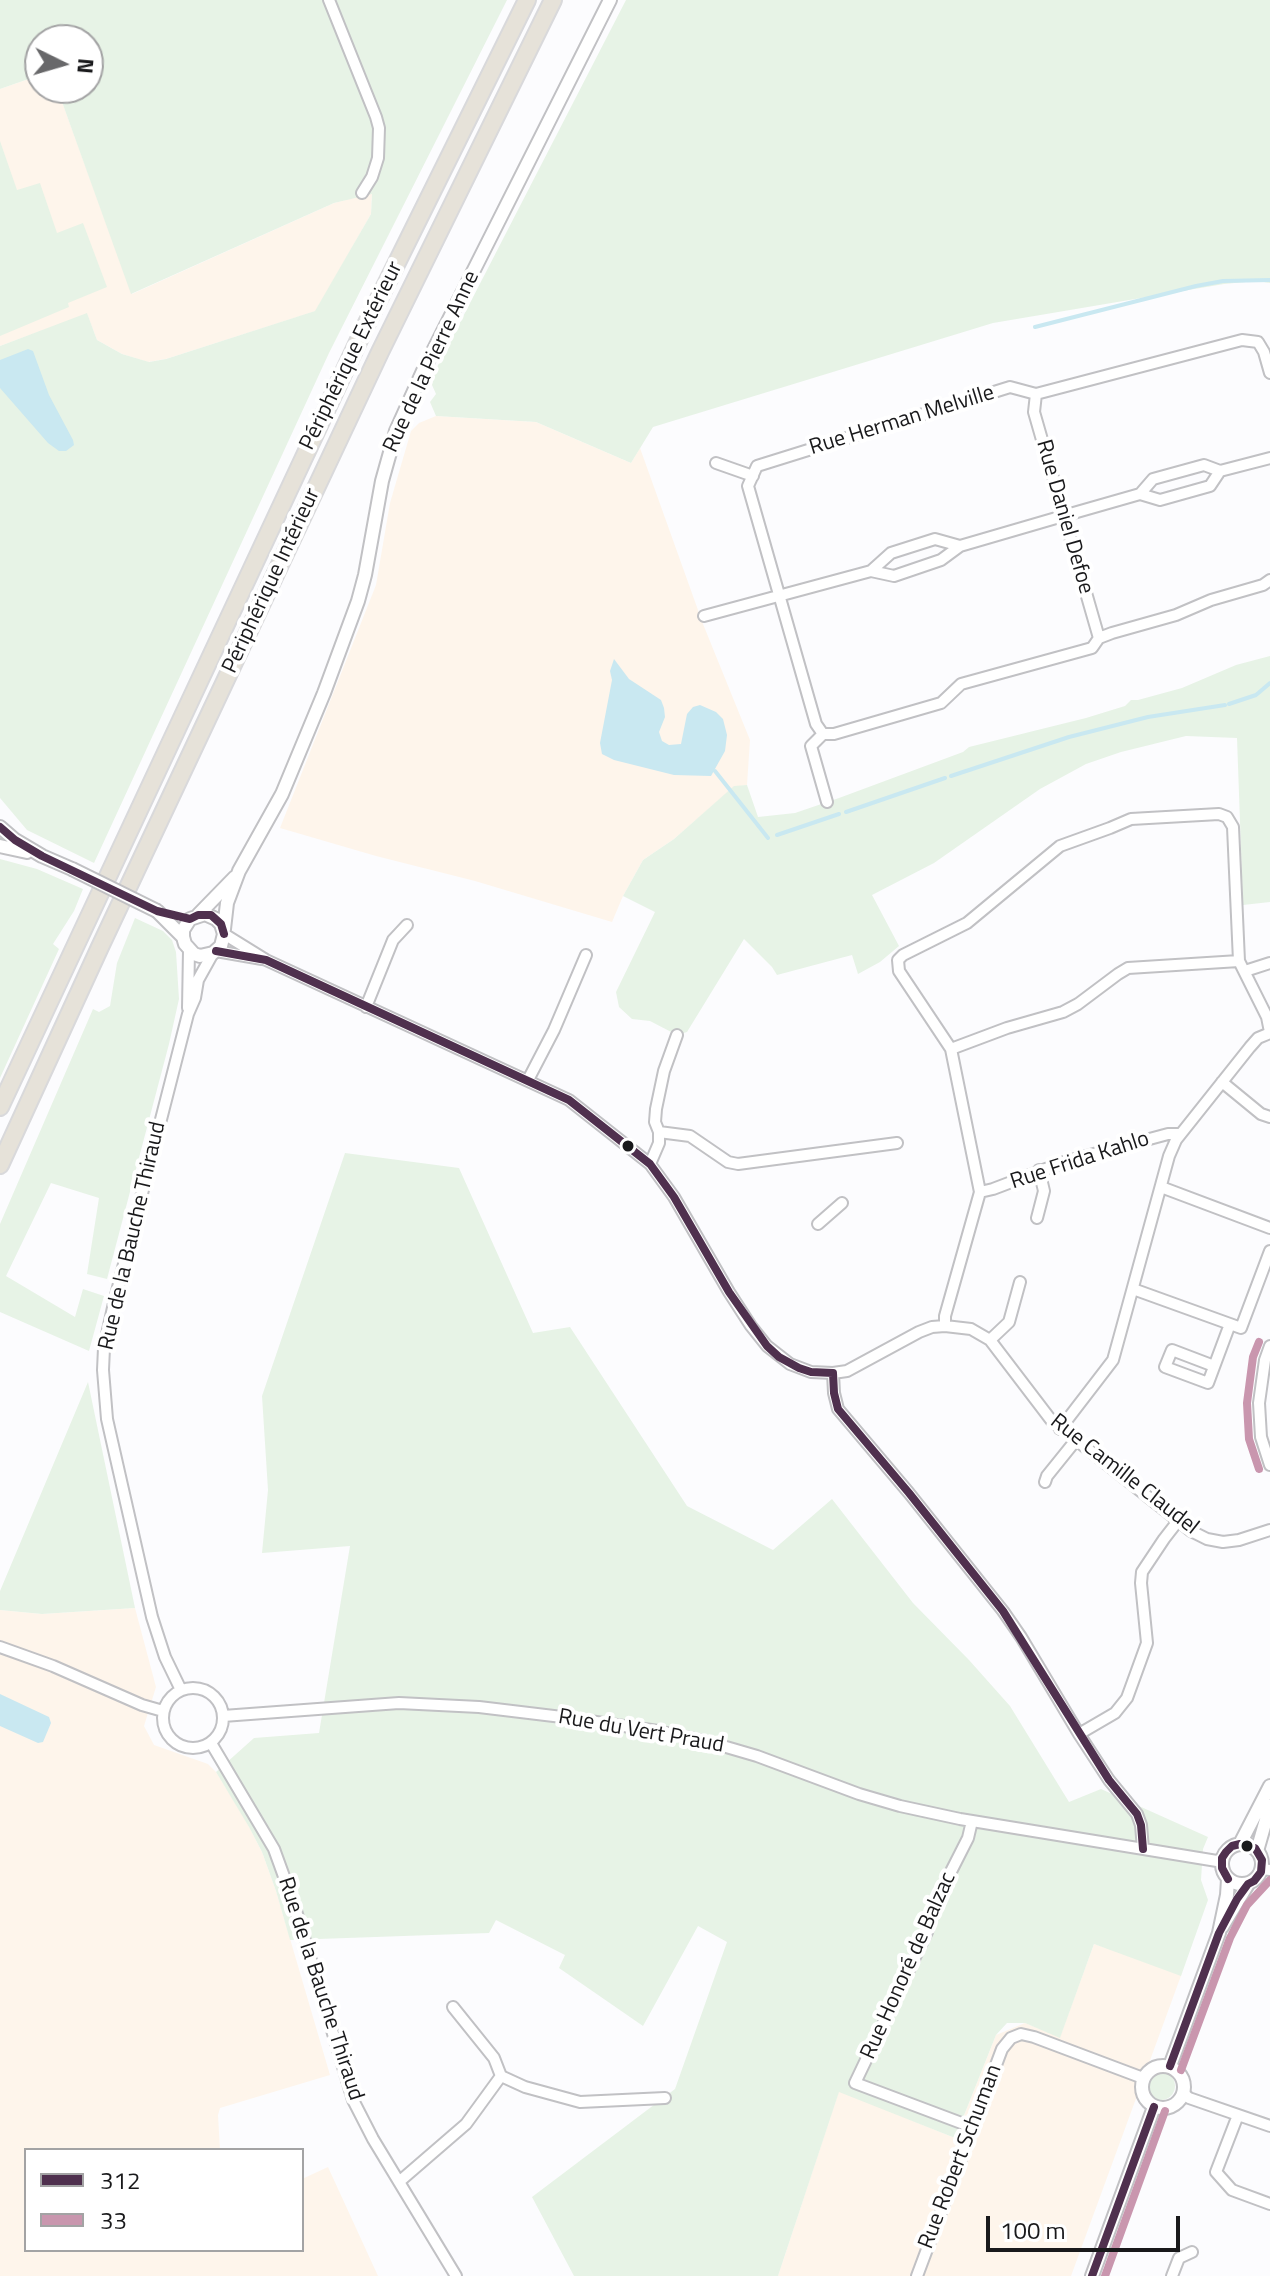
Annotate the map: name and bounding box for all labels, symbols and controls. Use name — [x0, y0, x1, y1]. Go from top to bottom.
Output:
north arrow — [24, 24, 104, 104]
text: N — [68, 57, 104, 75]
street label: Périphérique Extérieur — [295, 257, 409, 455]
street label: Rue de la Pierre Anne — [378, 267, 486, 457]
street label: Rue Herman Melville — [806, 380, 998, 462]
street label: Rue Daniel Defoe — [1029, 437, 1099, 597]
street label: Périphérique Intérieur — [217, 484, 327, 678]
street label: Rue de la Bauche Thiraud — [94, 1119, 172, 1353]
street label: Rue Frida Kahlo — [1007, 1126, 1153, 1196]
unlabelled marker — [620, 1138, 636, 1154]
street label: Rue Camille Claudel — [1045, 1409, 1203, 1541]
street label: Rue du Vert Praud — [556, 1704, 726, 1760]
unlabelled marker — [1239, 1838, 1255, 1854]
street label: Rue Honoré de Balzac — [856, 1868, 962, 2064]
street label: Rue de la Bauche Thiraud — [271, 1874, 369, 2104]
street label: Rue Robert Schuman — [914, 2061, 1008, 2253]
legend — [24, 2148, 304, 2252]
text: 312 — [100, 2162, 140, 2198]
scale bar — [990, 2200, 1184, 2250]
text: 33 — [100, 2202, 127, 2238]
text: 100 m — [1000, 2212, 1066, 2248]

